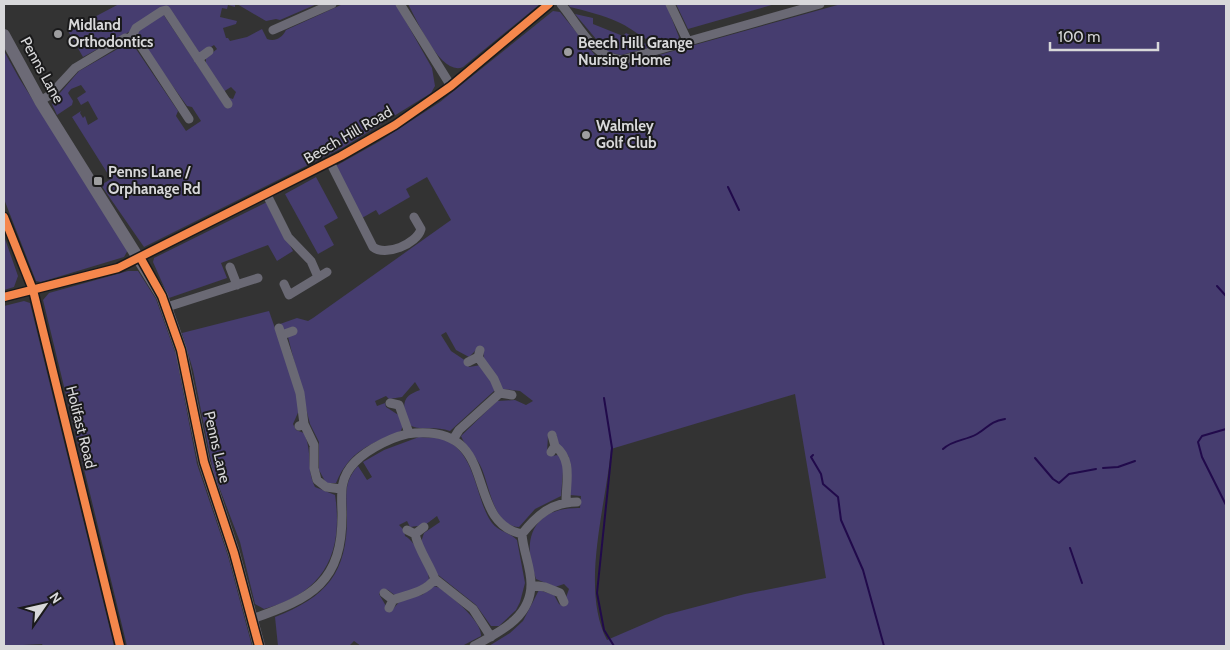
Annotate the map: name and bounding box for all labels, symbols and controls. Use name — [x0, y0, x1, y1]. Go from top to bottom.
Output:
place label: Midland Orthodontics — [68, 16, 153, 51]
scale bar — [1050, 20, 1158, 52]
marker: Midland Orthodontics — [52, 28, 64, 40]
text: 100 m — [1058, 28, 1100, 46]
street label: Penns Lane — [16, 34, 68, 107]
place label: Beech Hill Grange Nursing Home — [578, 34, 693, 69]
marker: Beech Hill Grange Nursing Home — [562, 46, 574, 58]
street label: Beech Hill Road — [301, 102, 395, 168]
place label: Walmley Golf Club — [596, 117, 657, 152]
marker: Walmley Golf Club — [580, 129, 592, 141]
place label: Penns Lane / Orphanage Rd — [108, 163, 201, 198]
marker: Penns Lane / Orphanage Rd — [92, 175, 104, 187]
street label: Holifast Road — [62, 384, 100, 470]
street label: Penns Lane — [200, 409, 234, 485]
north arrow — [20, 580, 70, 630]
text: N — [46, 589, 66, 607]

